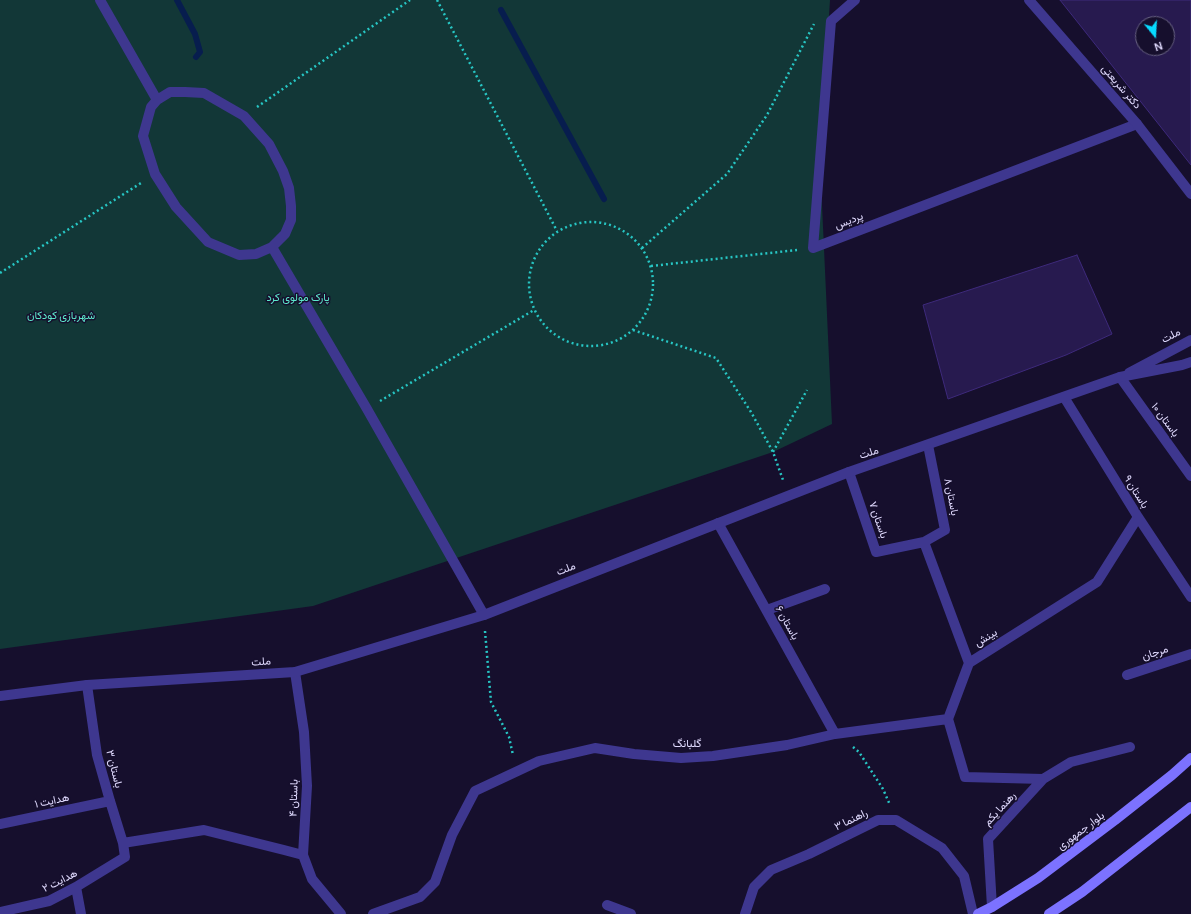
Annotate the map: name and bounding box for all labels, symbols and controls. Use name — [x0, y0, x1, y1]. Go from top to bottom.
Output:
north arrow — [1135, 16, 1175, 56]
text: N — [1152, 39, 1165, 55]
street label: دکتر شریعتی — [1098, 62, 1144, 112]
street label: پردیس — [833, 210, 865, 232]
park label: پارک مولوی کرد — [266, 291, 330, 305]
park label: شهربازی کودکان — [27, 309, 95, 323]
street label: ملت — [1159, 326, 1183, 346]
street label: باستان ۱۰ — [1148, 400, 1182, 440]
street label: ملت — [858, 444, 880, 462]
street label: باستان ۹ — [1121, 473, 1151, 511]
street label: باستان ۸ — [941, 477, 961, 517]
street label: باستان ۷ — [866, 500, 890, 540]
street label: ملت — [554, 559, 578, 579]
street label: باستان ۶ — [772, 604, 802, 642]
street label: بینش — [972, 626, 1000, 650]
street label: مرجان — [1140, 643, 1170, 663]
street label: ملت — [251, 655, 271, 669]
street label: گلبانگ — [673, 737, 701, 751]
street label: باستان ۳ — [103, 749, 125, 789]
street label: باستان ۴ — [287, 779, 301, 817]
street label: رهنما یکم — [981, 789, 1019, 829]
street label: هدایت ۱ — [33, 791, 71, 811]
street label: راهنما ۳ — [832, 806, 870, 834]
street label: بلوار جمهوری — [1055, 809, 1107, 853]
street label: هدایت ۲ — [40, 867, 80, 895]

